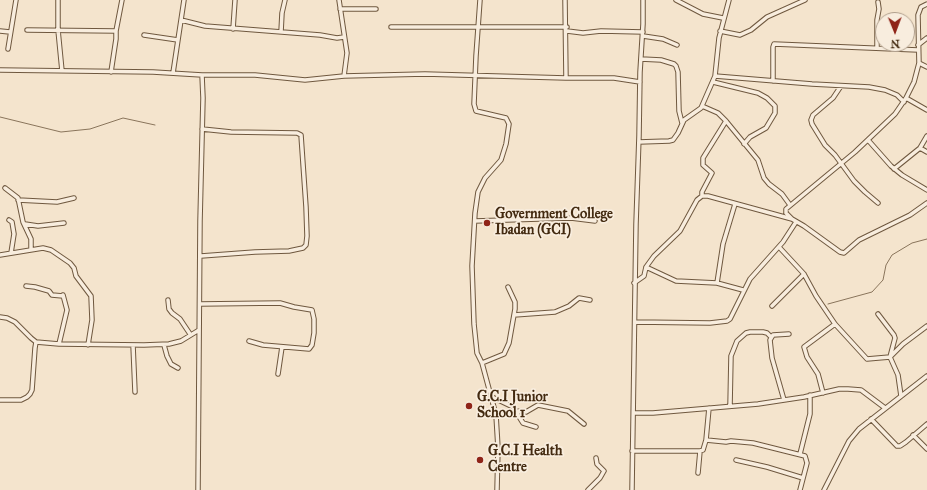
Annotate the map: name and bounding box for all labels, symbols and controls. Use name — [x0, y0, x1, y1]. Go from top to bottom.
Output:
north arrow — [875, 12, 915, 52]
text: N — [890, 37, 900, 50]
place label: Government College Ibadan (GCI) — [495, 207, 613, 240]
marker: Government College Ibadan (GCI) — [482, 218, 492, 228]
place label: G.C.I Junior School 1 — [477, 390, 548, 422]
marker: G.C.I Junior School 1 — [464, 401, 474, 411]
place label: G.C.I Health Centre — [488, 444, 562, 476]
marker: G.C.I Health Centre — [475, 455, 485, 465]

